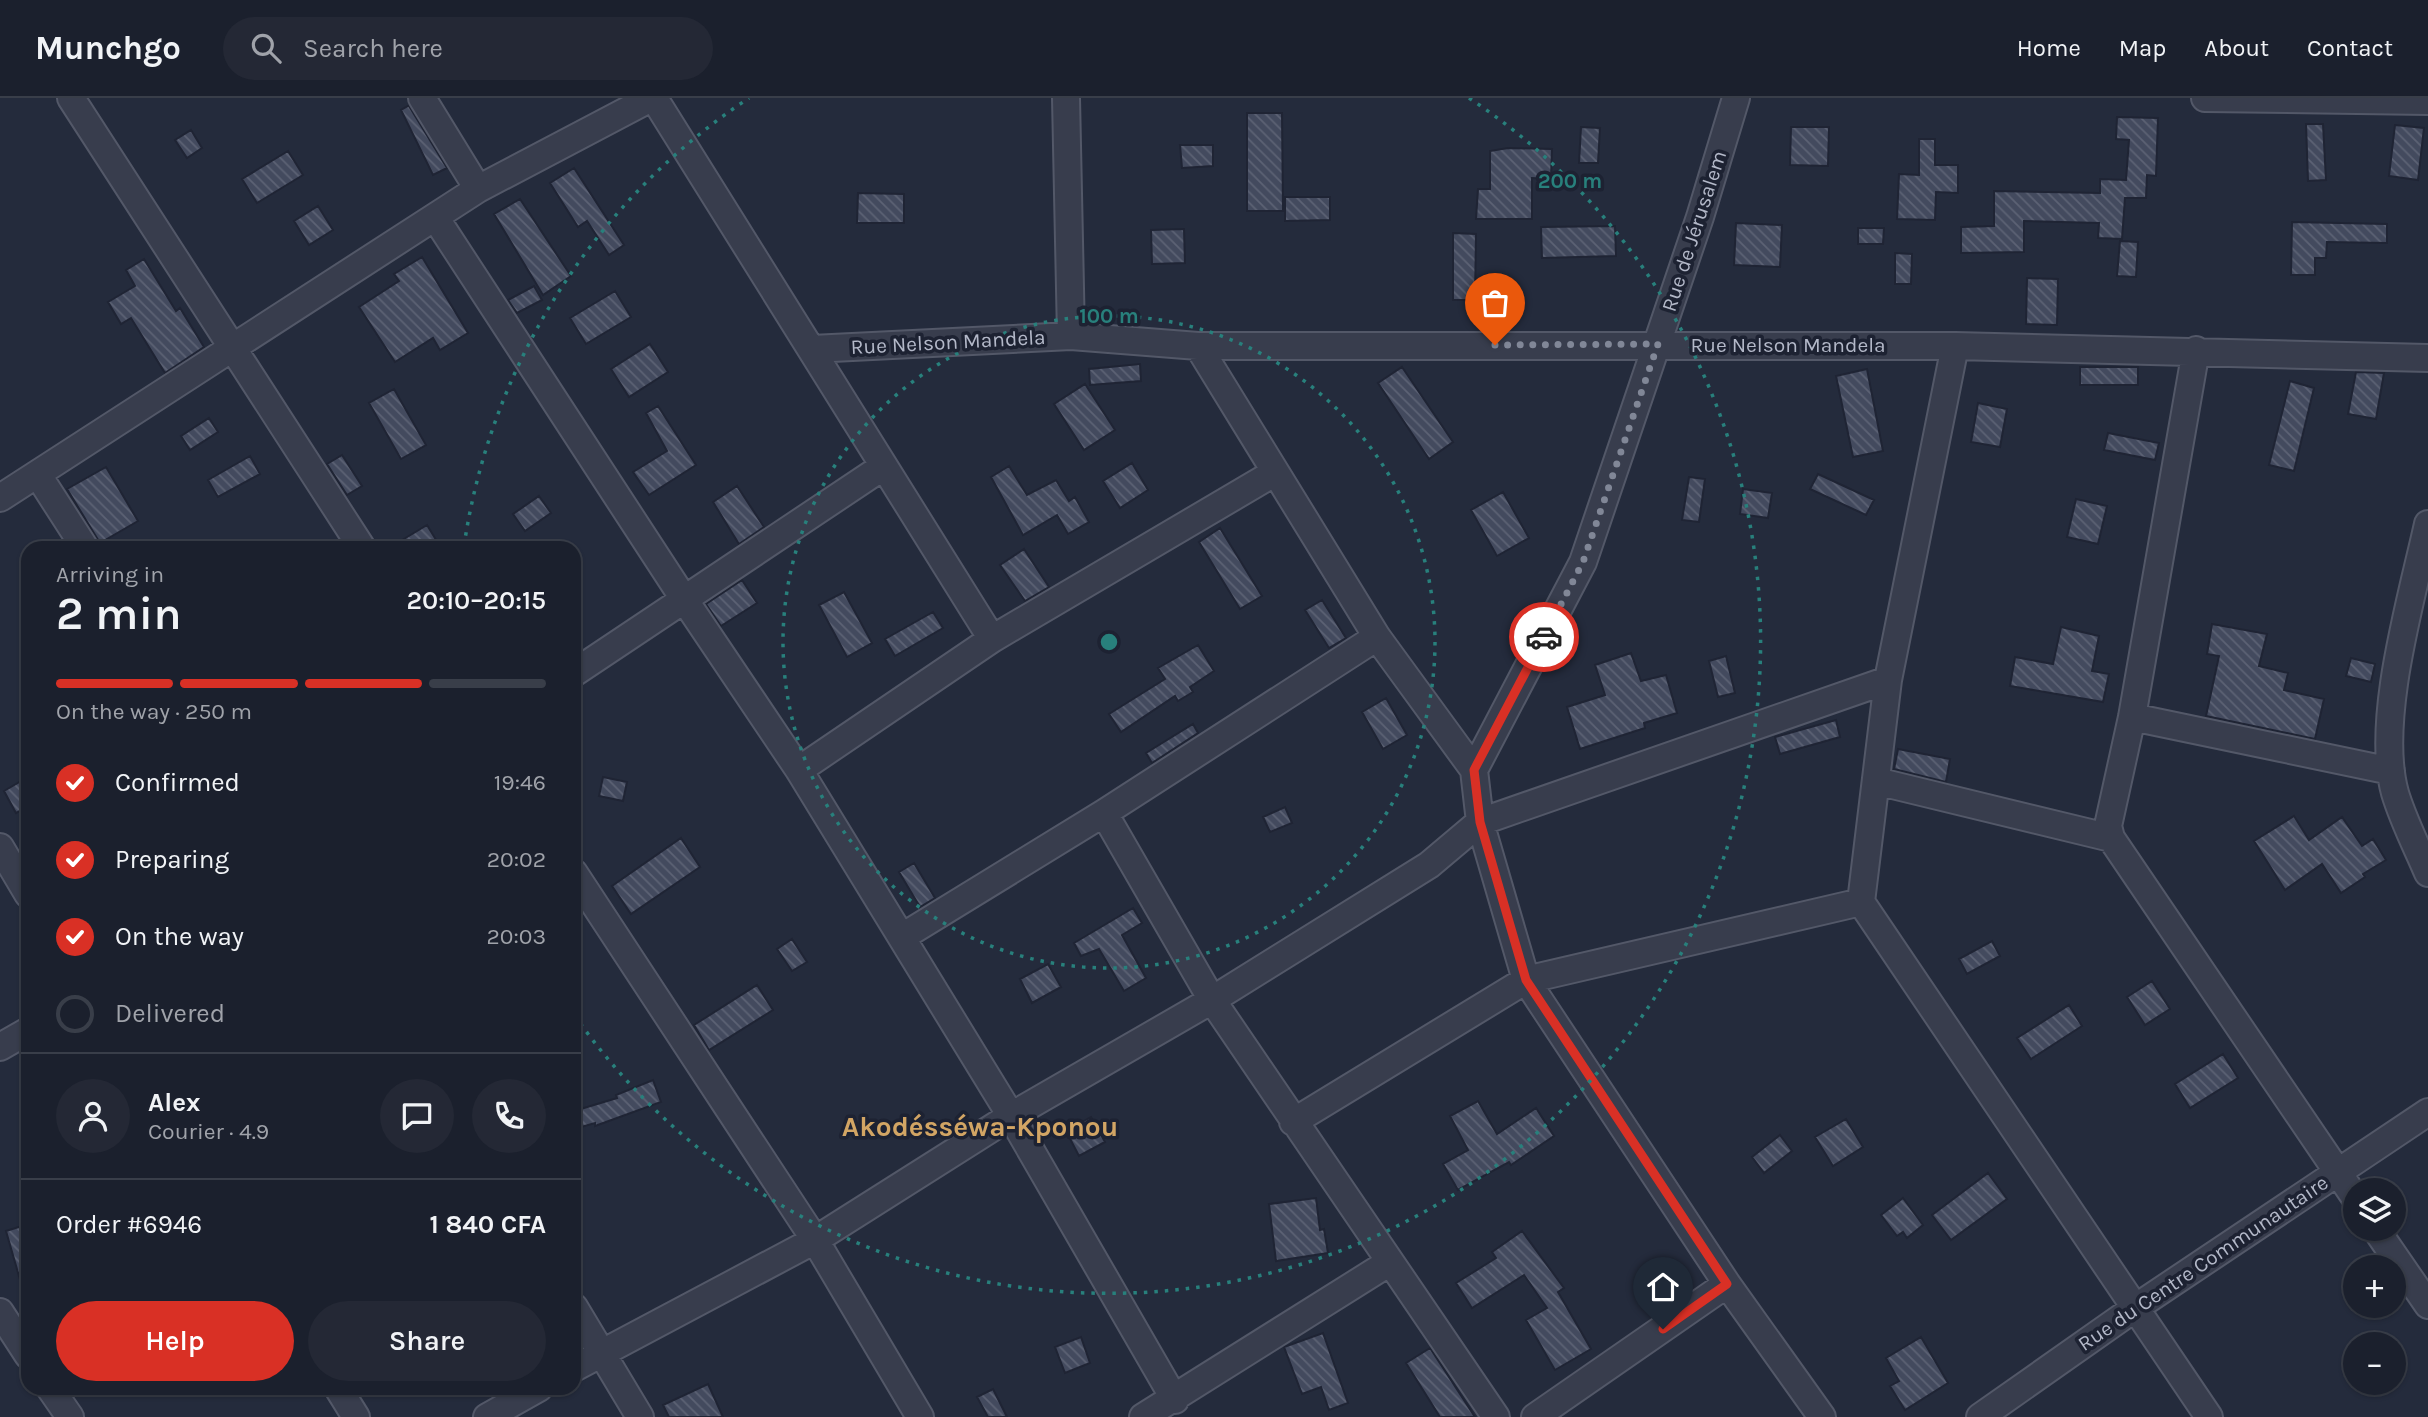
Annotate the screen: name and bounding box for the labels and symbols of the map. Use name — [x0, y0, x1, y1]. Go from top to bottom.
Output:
street label: Rue de Jérusalem — [1657, 147, 1731, 315]
text: 200 m — [1538, 169, 1602, 193]
pin — [1465, 273, 1525, 345]
text: 100 m — [1079, 304, 1139, 328]
street label: Rue Nelson Mandela — [850, 325, 1046, 359]
street label: Rue Nelson Mandela — [1690, 333, 1886, 357]
courier — [1509, 602, 1579, 672]
centre of rings — [1097, 630, 1121, 654]
district label: Akodésséwa-Kponou — [842, 1110, 1118, 1143]
street label: Rue du Centre Communautaire — [2073, 1170, 2333, 1356]
pin — [1633, 1257, 1693, 1329]

